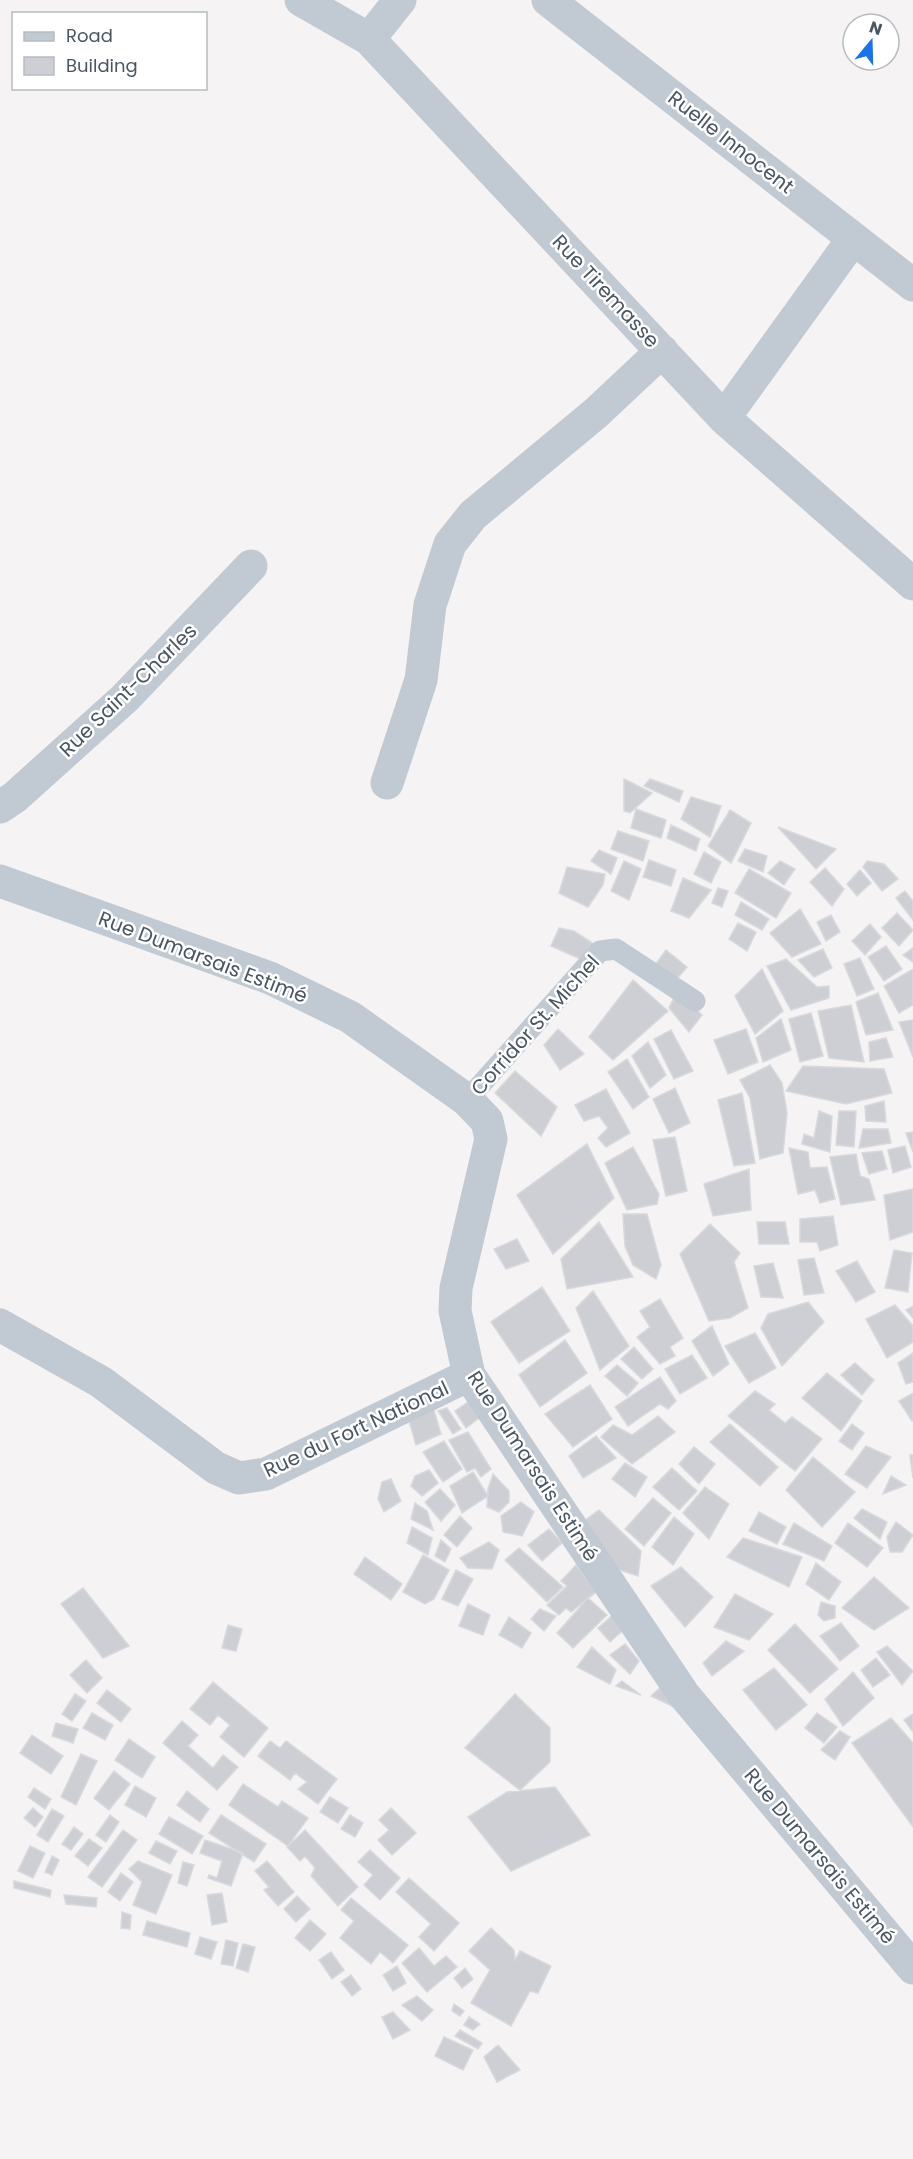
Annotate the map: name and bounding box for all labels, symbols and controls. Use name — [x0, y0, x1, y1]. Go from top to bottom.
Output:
legend — [12, 12, 207, 90]
north arrow — [841, 12, 901, 72]
text: N — [866, 15, 885, 41]
text: Road — [66, 23, 113, 48]
text: Building — [66, 53, 138, 78]
street label: Ruelle Innocent — [662, 84, 800, 200]
street label: Rue Tiremasse — [546, 228, 666, 354]
street label: Rue Saint-Charles — [53, 617, 203, 763]
street label: Rue Dumarsais Estimé — [94, 904, 312, 1010]
street label: Corridor St. Michel — [464, 949, 606, 1101]
street label: Rue Dumarsais Estimé — [461, 1365, 605, 1567]
street label: Rue du Fort National — [259, 1374, 453, 1484]
street label: Rue Dumarsais Estimé — [738, 1762, 902, 1950]

